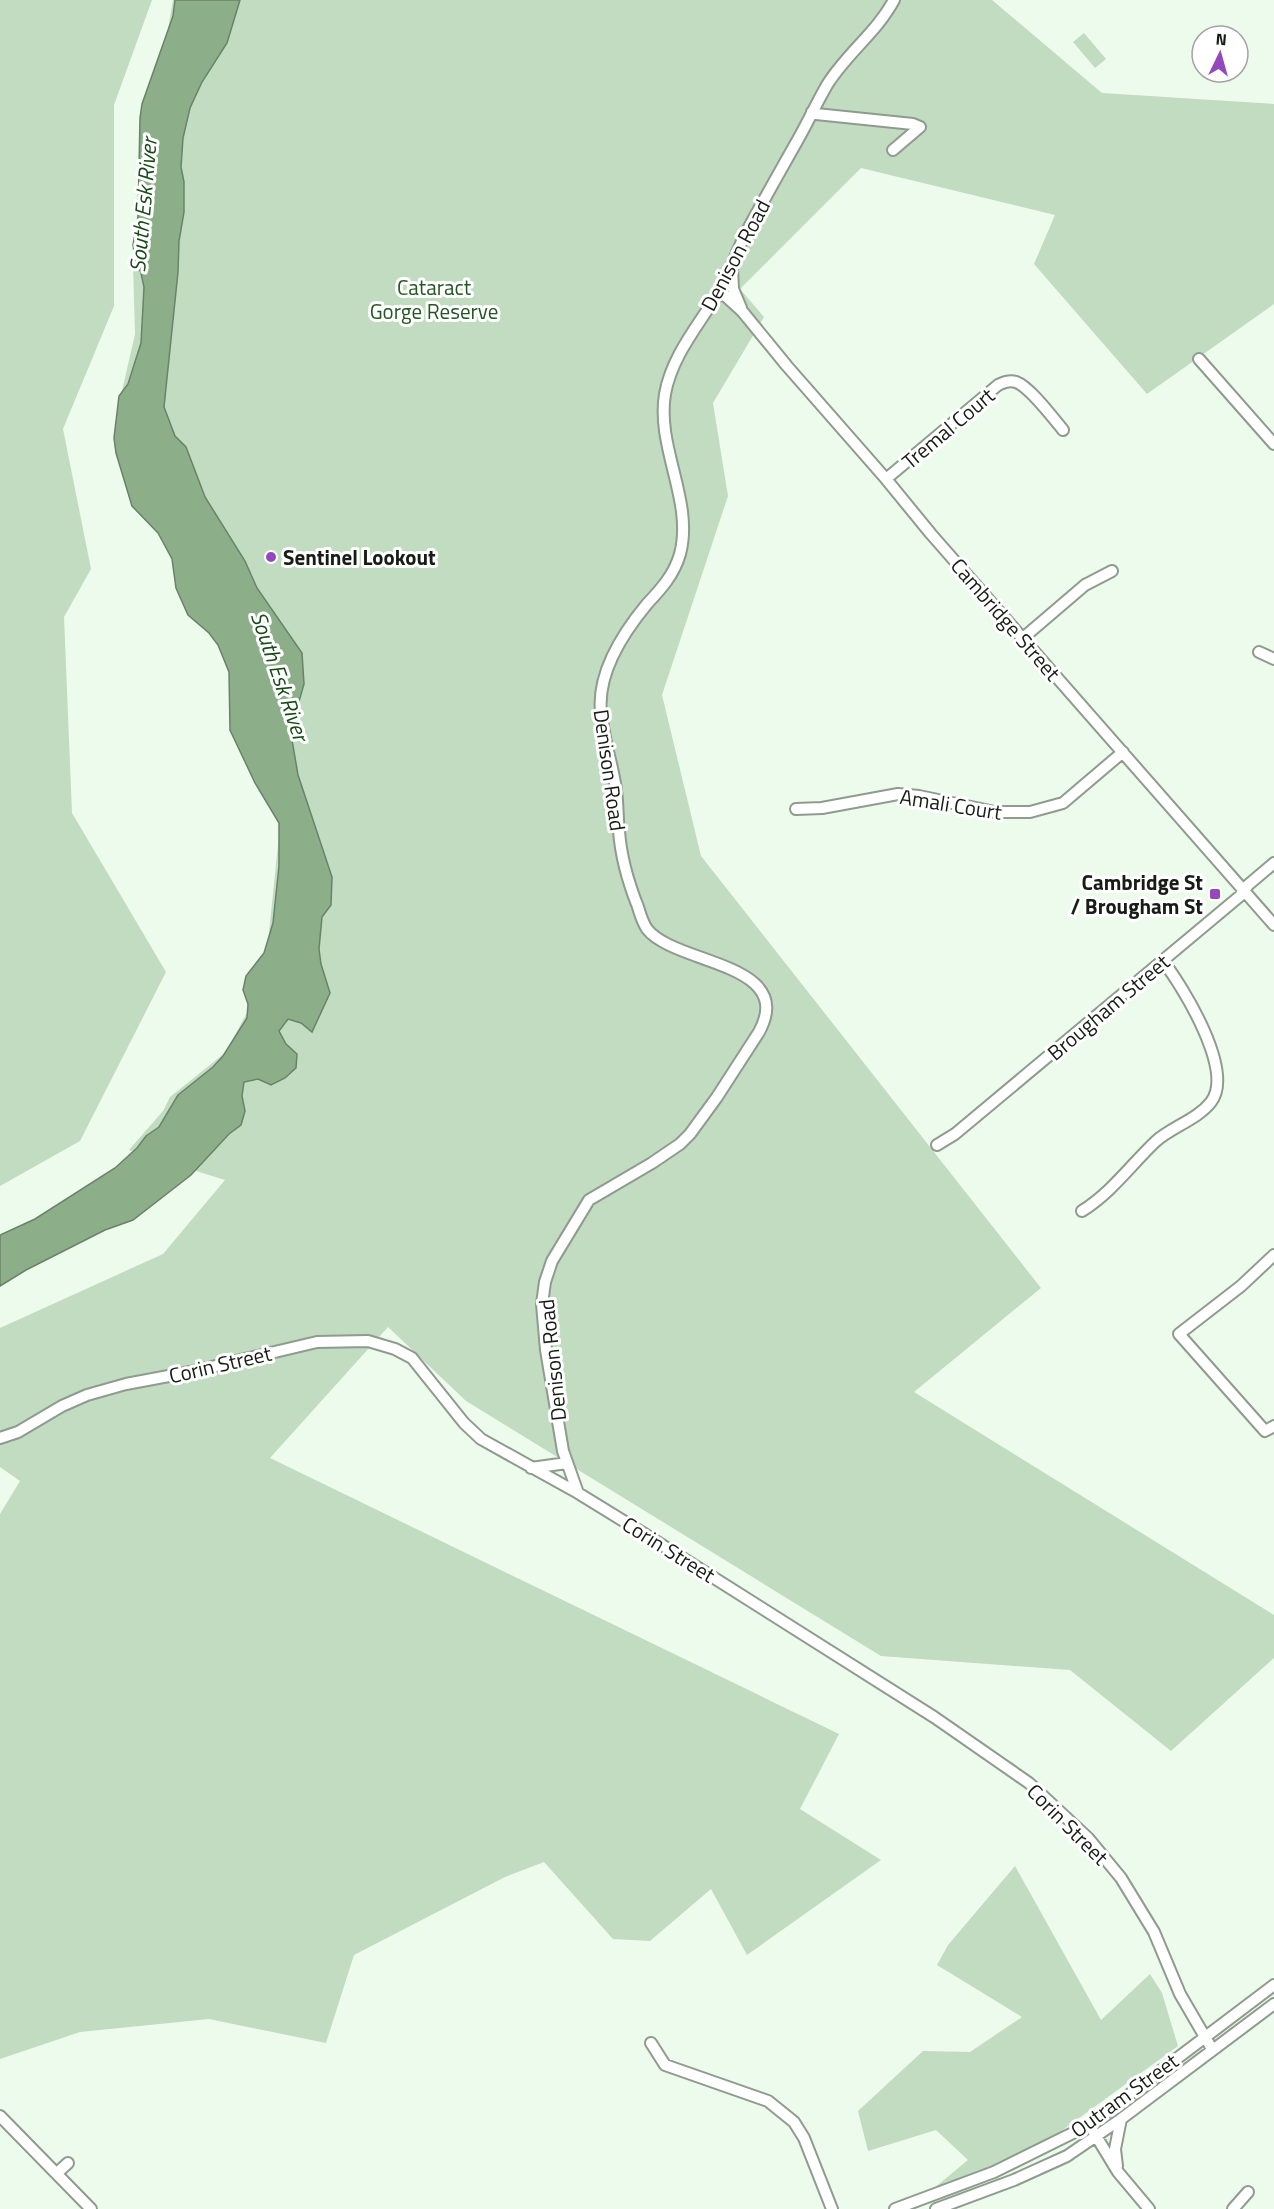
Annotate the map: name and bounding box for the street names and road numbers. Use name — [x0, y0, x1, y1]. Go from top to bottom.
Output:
street label: Denison Road — [692, 194, 778, 316]
street label: Tremal Court — [895, 379, 1002, 476]
street label: Cambridge Street — [944, 551, 1069, 688]
street label: Denison Road — [586, 707, 634, 833]
street label: Amali Court — [898, 780, 1005, 828]
street label: Brougham Street — [1040, 946, 1177, 1068]
street label: Denison Road — [530, 1298, 574, 1422]
street label: Corin Street — [166, 1337, 275, 1391]
street label: Corin Street — [616, 1508, 722, 1591]
street label: Corin Street — [1020, 1776, 1117, 1873]
street label: Outram Street — [1063, 2045, 1185, 2145]

